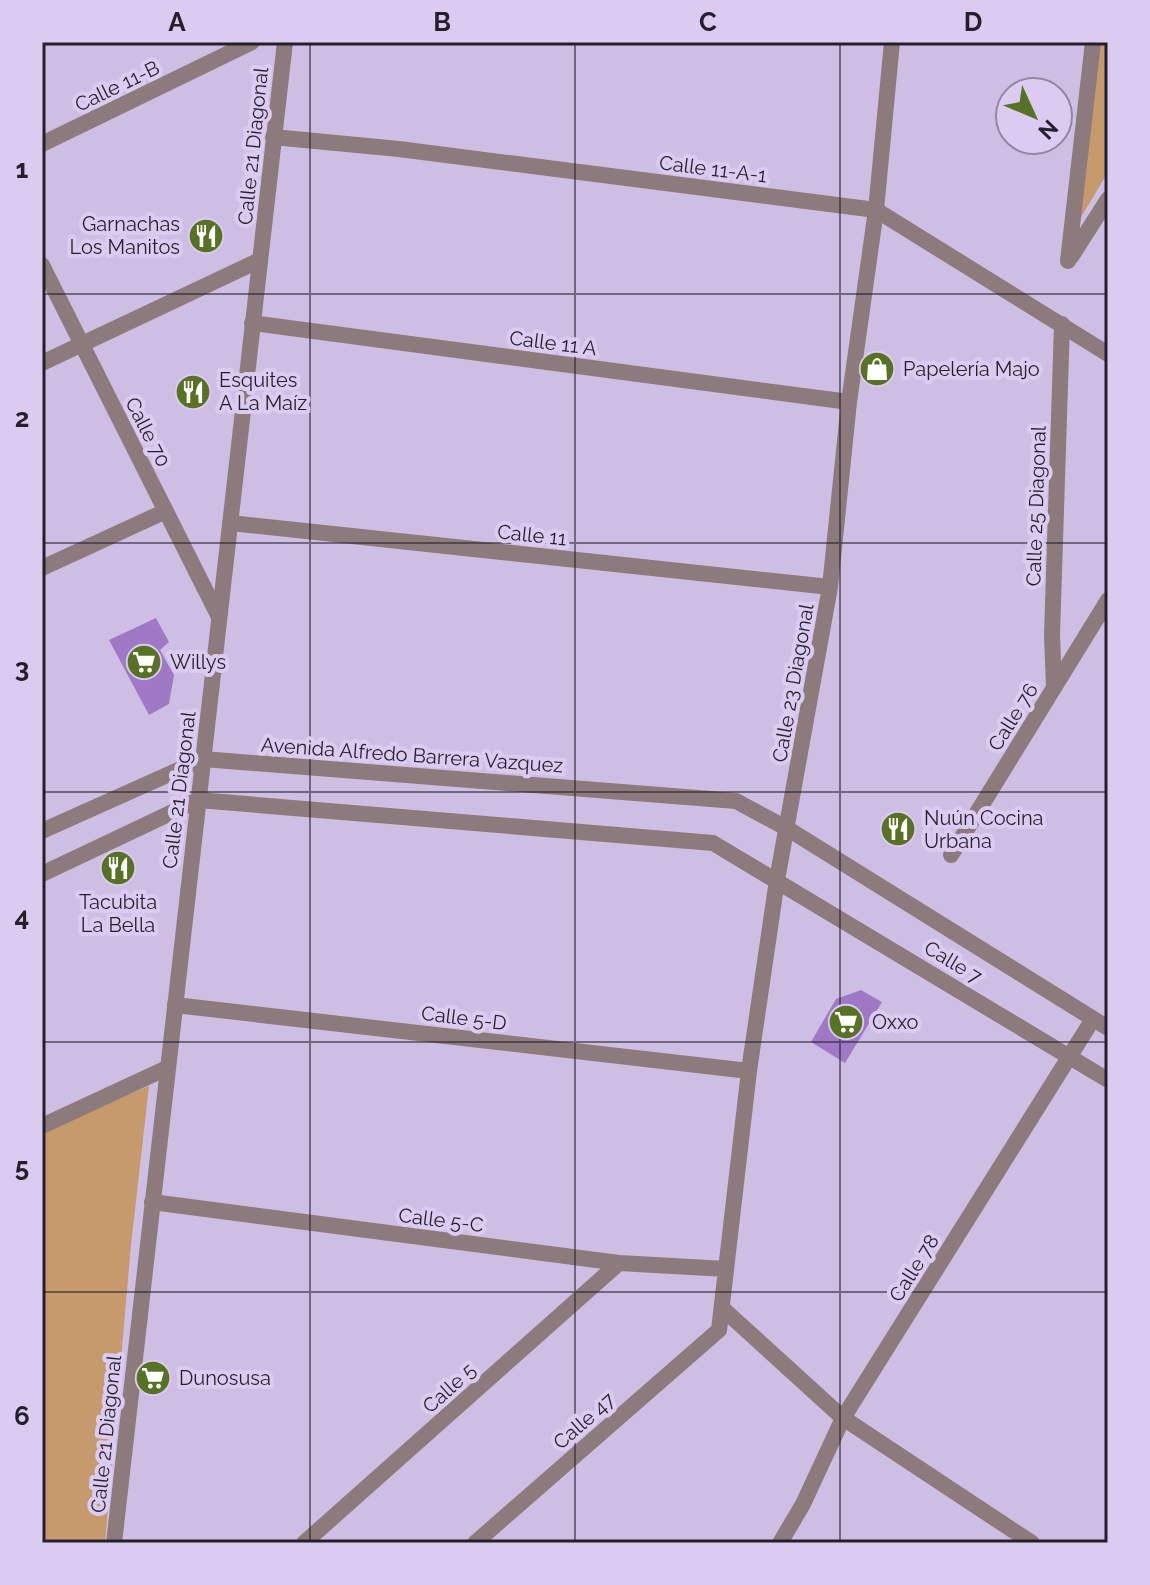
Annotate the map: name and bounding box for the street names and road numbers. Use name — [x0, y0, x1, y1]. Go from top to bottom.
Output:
street label: Calle 11-B — [71, 55, 163, 117]
street label: Calle 21 Diagonal — [233, 66, 273, 226]
street label: Calle 11-A-1 — [658, 151, 768, 188]
street label: Calle 11 A — [508, 326, 598, 360]
street label: Calle 70 — [120, 393, 176, 471]
street label: Calle 25 Diagonal — [1021, 425, 1051, 587]
street label: Calle 11 — [496, 519, 568, 551]
street label: Calle 23 Diagonal — [767, 601, 819, 764]
street label: Calle 76 — [983, 679, 1043, 755]
street label: Calle 21 Diagonal — [157, 709, 201, 870]
street label: Avenida Alfredo Barrera Vazquez — [260, 732, 564, 778]
street label: Calle 7 — [920, 935, 986, 989]
street label: Calle 5-D — [420, 1001, 508, 1035]
street label: Calle 5-C — [397, 1203, 485, 1237]
street label: Calle 78 — [884, 1230, 944, 1306]
street label: Calle 21 Diagonal — [86, 1354, 126, 1514]
street label: Calle 5 — [417, 1358, 481, 1418]
street label: Calle 47 — [548, 1388, 620, 1454]

